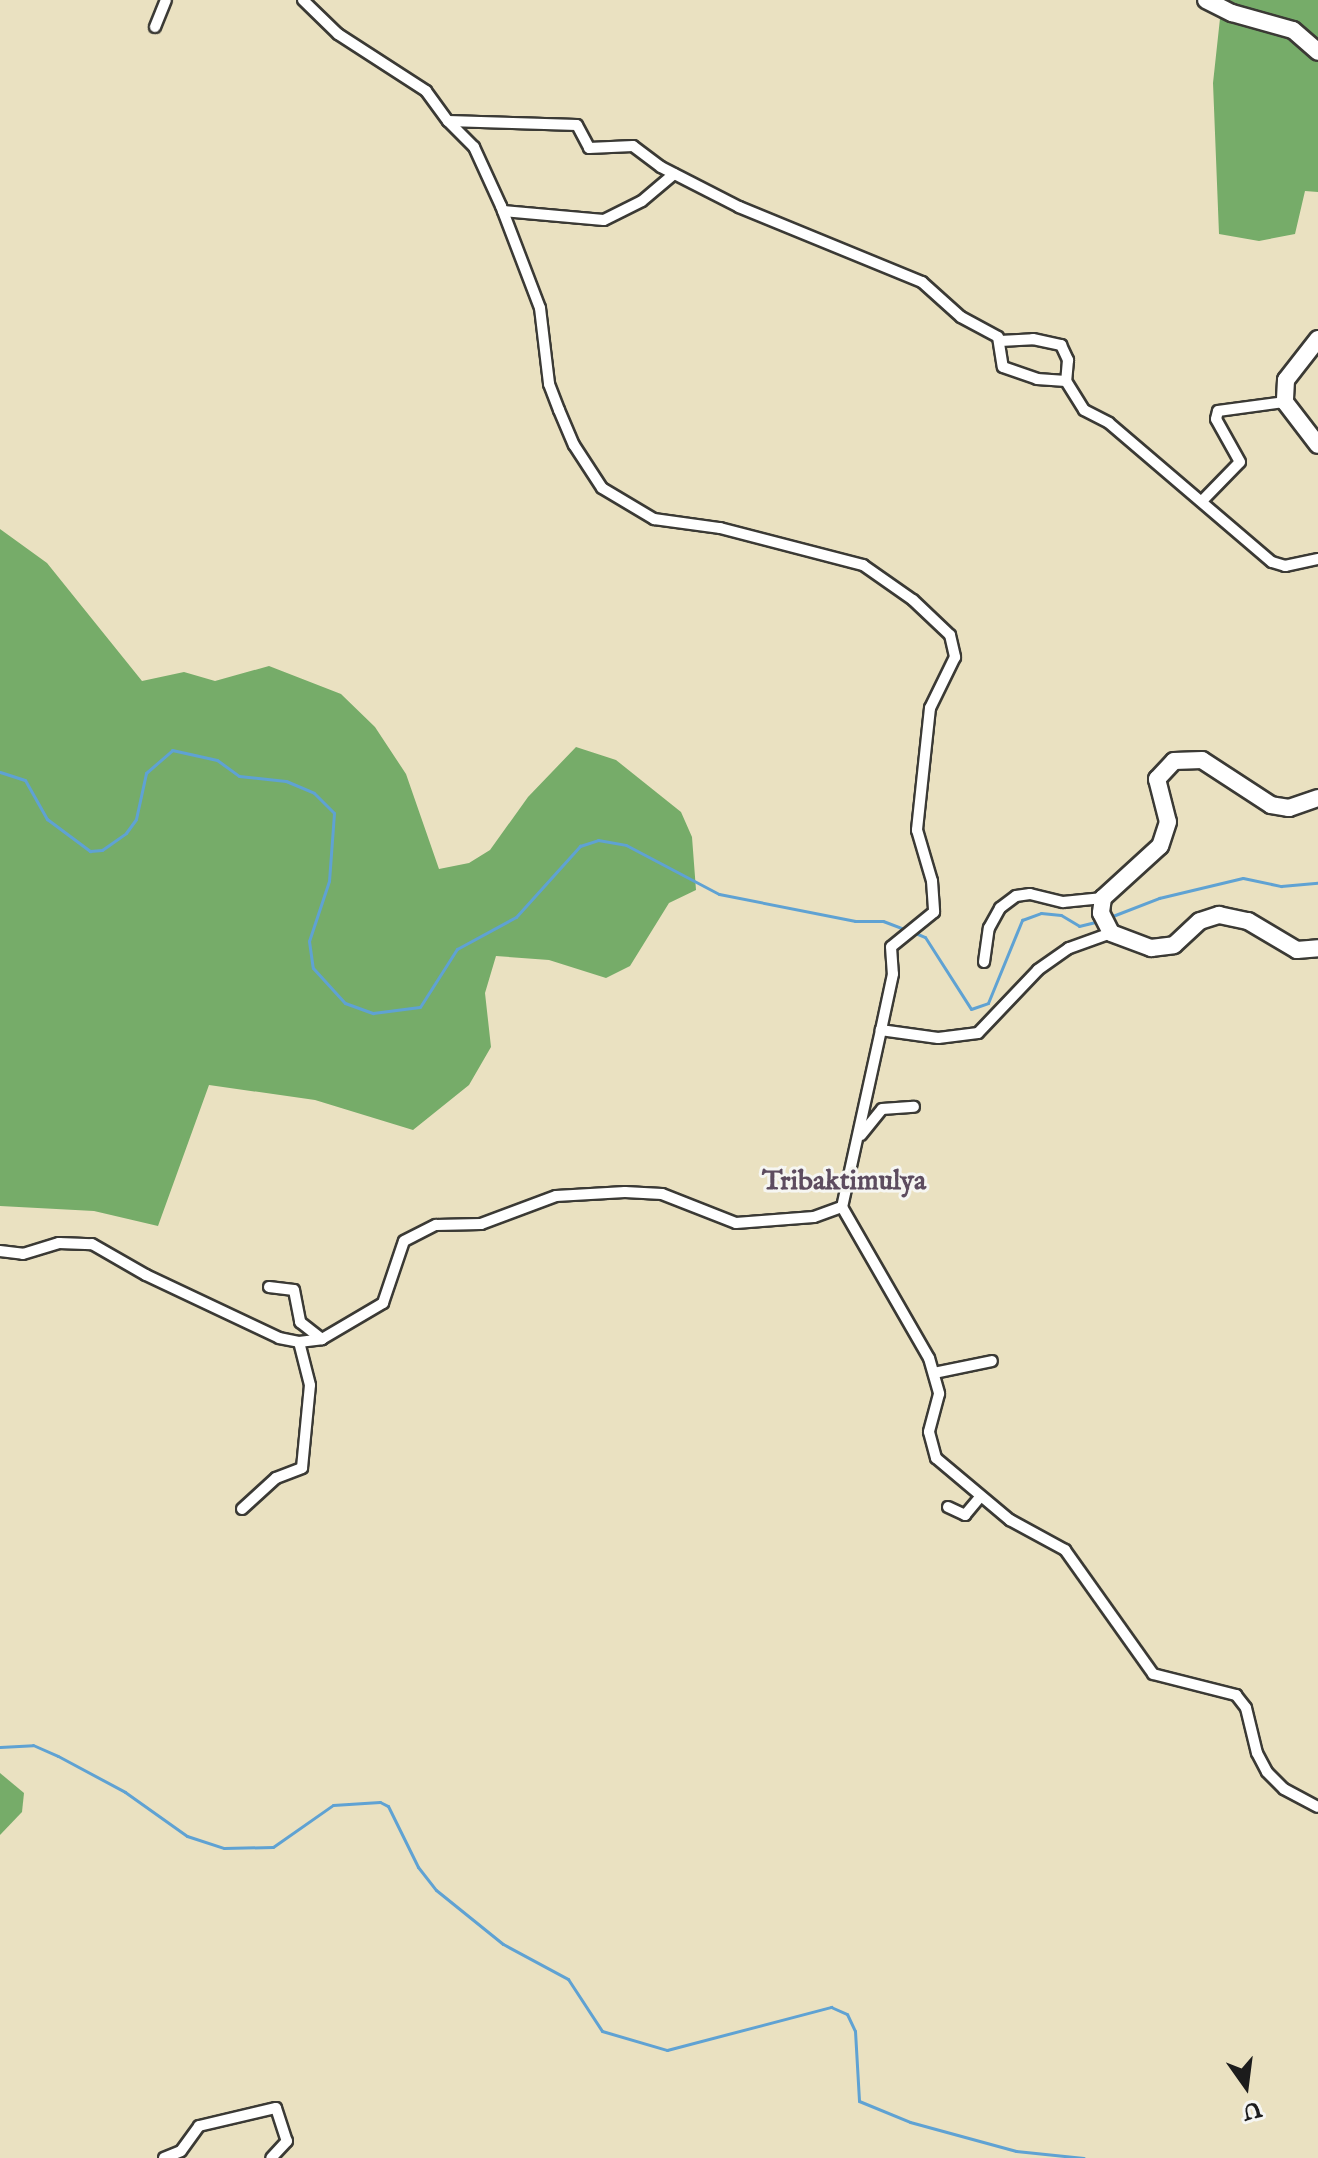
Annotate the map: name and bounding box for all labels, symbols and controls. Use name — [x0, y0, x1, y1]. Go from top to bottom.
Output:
district label: Tribaktimulya — [762, 1165, 926, 1199]
north arrow — [1206, 2046, 1286, 2126]
text: U — [1239, 2093, 1264, 2125]

